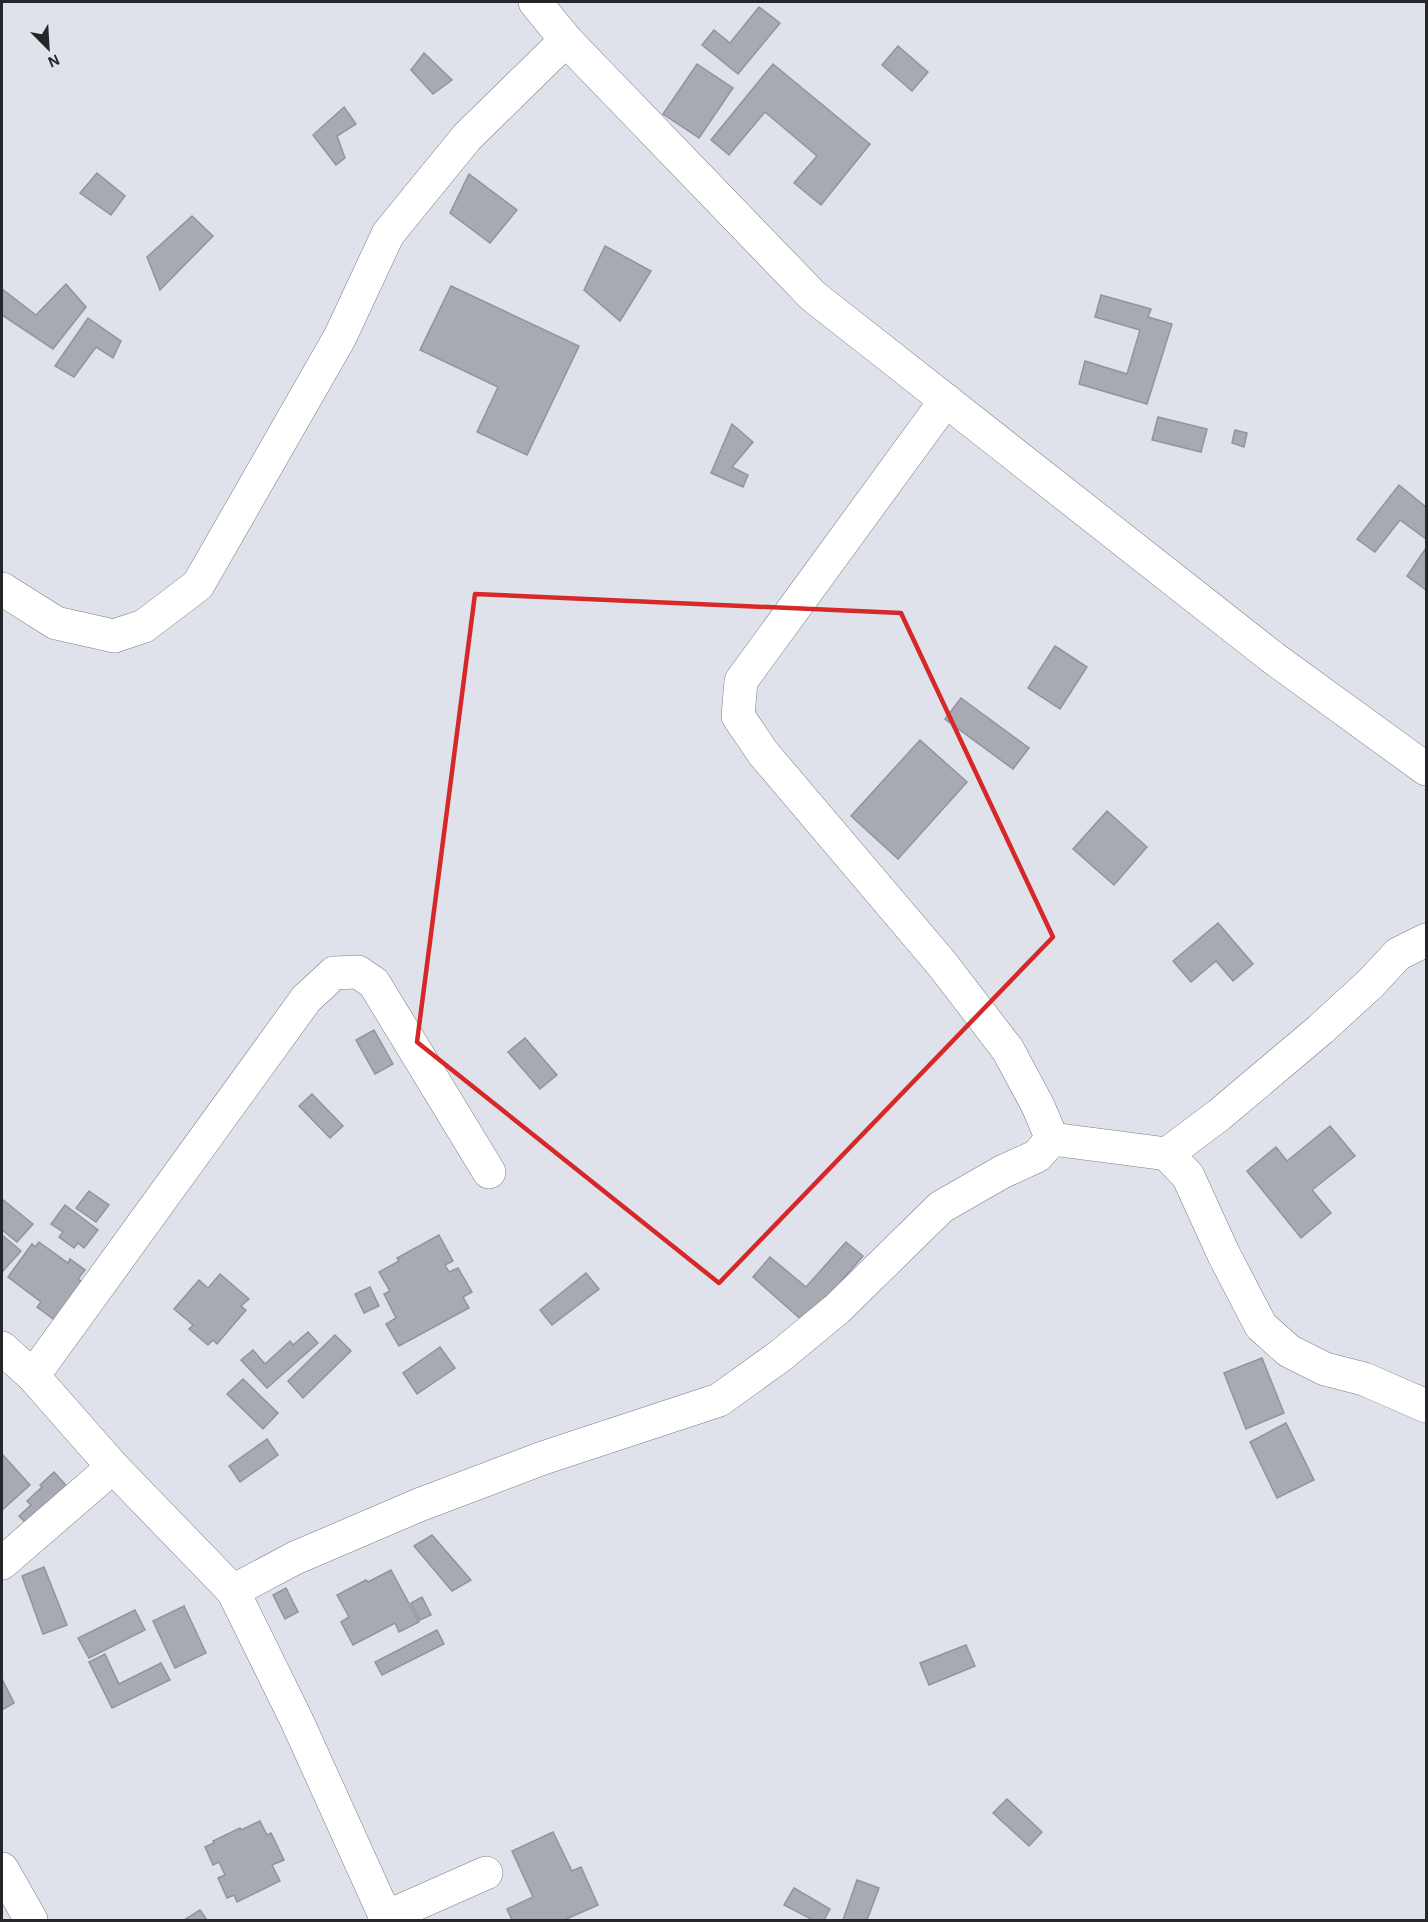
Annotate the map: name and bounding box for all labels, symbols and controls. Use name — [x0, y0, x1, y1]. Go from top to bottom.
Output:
north arrow — [18, 18, 78, 78]
text: N — [45, 51, 62, 70]

